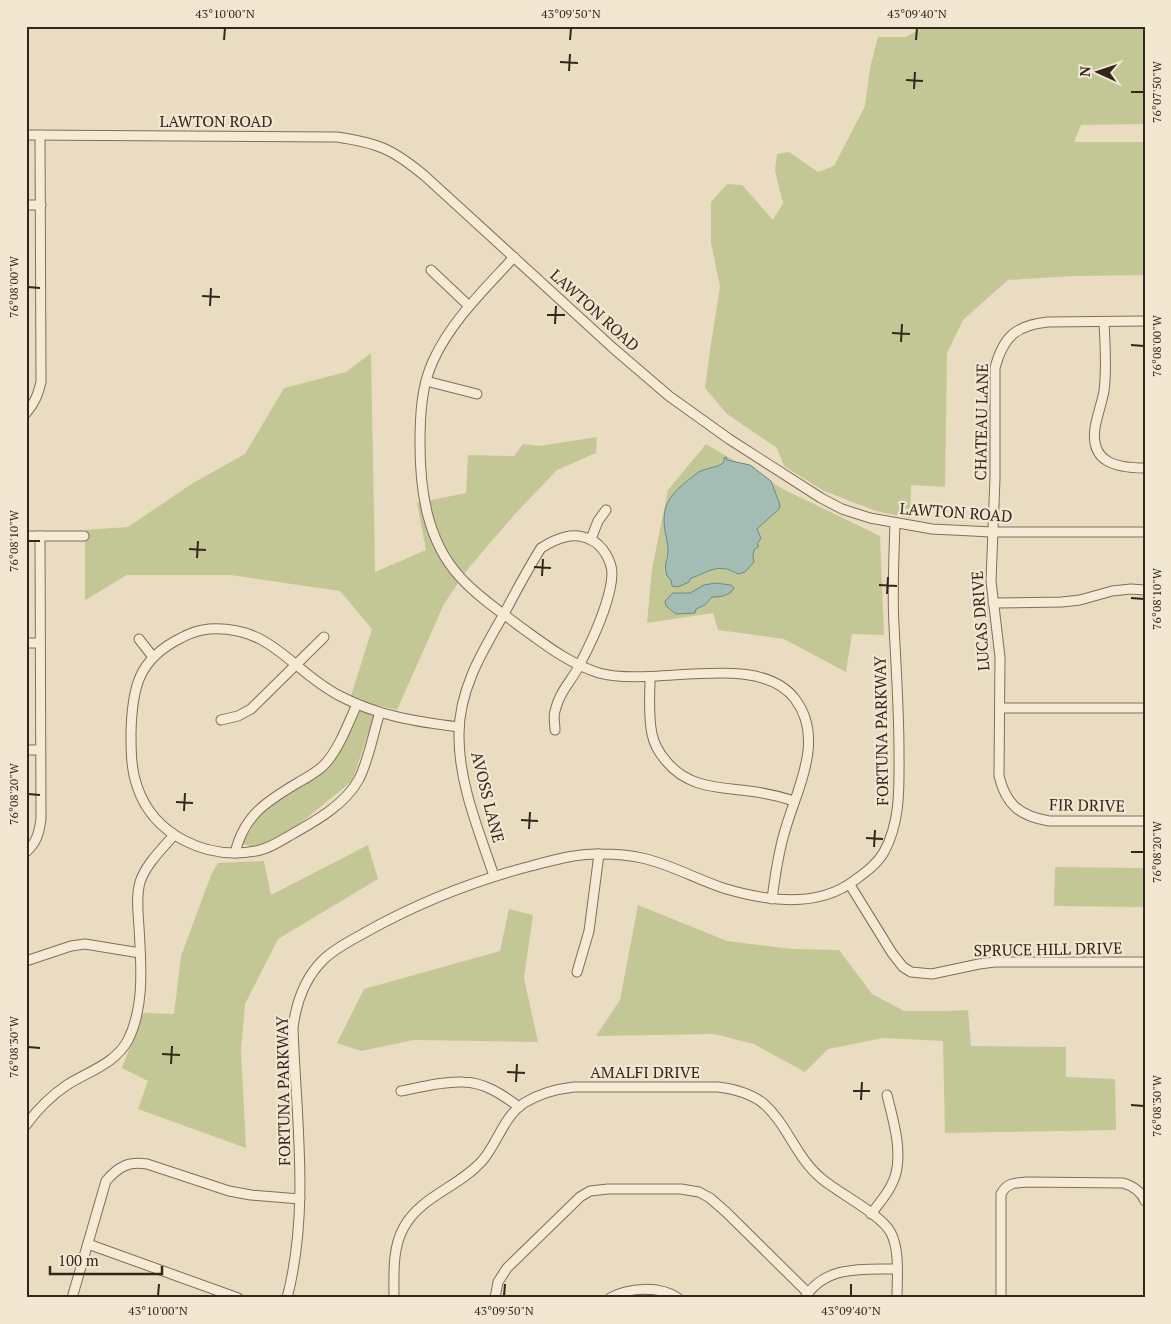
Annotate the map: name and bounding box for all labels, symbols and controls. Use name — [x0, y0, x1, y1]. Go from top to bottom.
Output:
text: 43°10'00"N — [195, 6, 255, 21]
text: 43°09'50"N — [541, 6, 601, 21]
text: 43°09'40"N — [887, 6, 947, 21]
north arrow — [1074, 48, 1124, 98]
text: 76°07'50"W — [1149, 60, 1164, 123]
text: N — [1075, 65, 1094, 77]
street label: LAWTON ROAD — [159, 110, 273, 132]
text: 76°08'00"W — [6, 255, 21, 318]
street label: LAWTON ROAD — [546, 264, 644, 356]
text: 76°08'00"W — [1149, 314, 1164, 377]
street label: CHATEAU LANE — [969, 363, 993, 481]
street label: LAWTON ROAD — [899, 497, 1013, 527]
text: 76°08'10"W — [6, 509, 21, 572]
text: 76°08'10"W — [1149, 567, 1164, 630]
street label: LUCAS DRIVE — [966, 570, 994, 672]
street label: FORTUNA PARKWAY — [869, 655, 893, 806]
street label: AVOSS LANE — [466, 749, 510, 845]
text: 76°08'20"W — [6, 762, 21, 825]
street label: FIR DRIVE — [1049, 793, 1125, 817]
text: 76°08'20"W — [1149, 820, 1164, 883]
street label: SPRUCE HILL DRIVE — [973, 937, 1123, 961]
text: 76°08'30"W — [6, 1015, 21, 1078]
street label: FORTUNA PARKWAY — [271, 1015, 295, 1166]
street label: AMALFI DRIVE — [590, 1061, 700, 1083]
text: 76°08'30"W — [1149, 1074, 1164, 1137]
scale bar — [50, 1244, 162, 1276]
text: 100 m — [58, 1250, 99, 1270]
text: 43°10'00"N — [128, 1303, 188, 1318]
text: 43°09'50"N — [474, 1303, 534, 1318]
text: 43°09'40"N — [821, 1303, 881, 1318]

